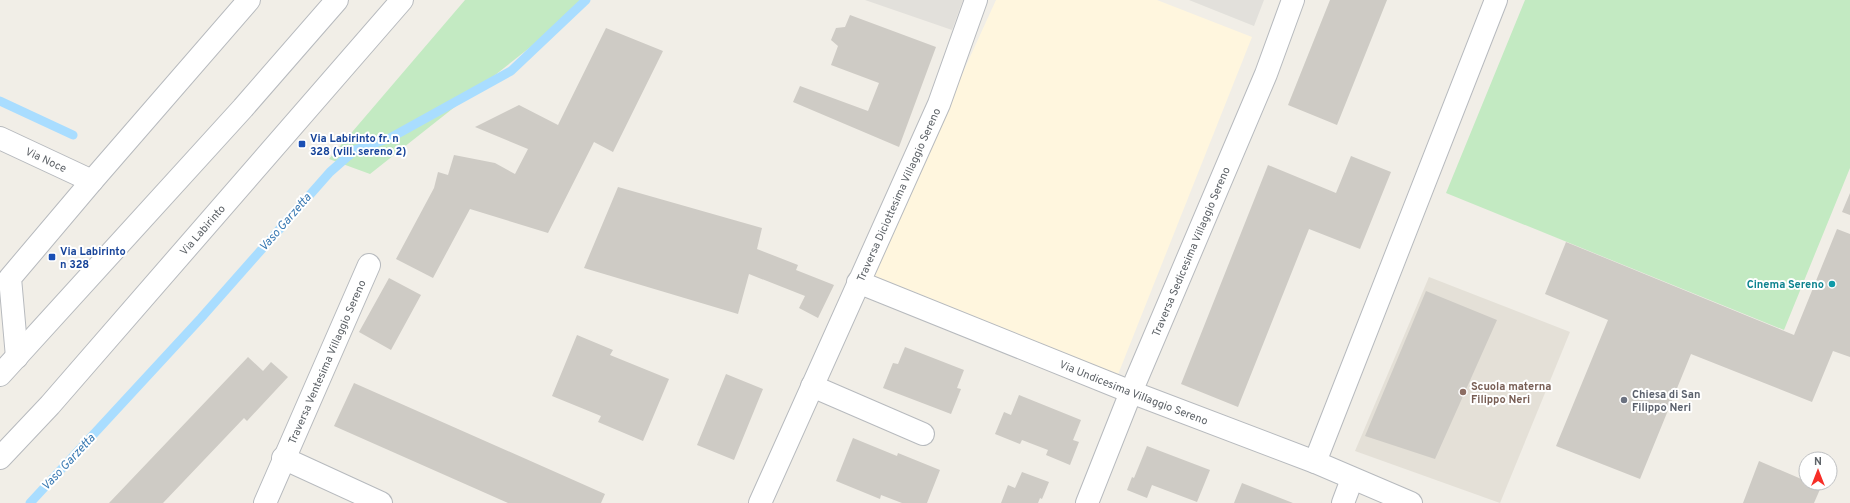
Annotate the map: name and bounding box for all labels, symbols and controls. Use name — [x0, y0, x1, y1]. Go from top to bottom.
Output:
street label: Traversa Diciottesima Villaggio Sereno — [854, 106, 944, 284]
place label: Via Labirinto fr. n 328 (vill. sereno 2) — [310, 132, 406, 159]
marker: Via Labirinto fr. n 328 (vill. sereno 2) — [297, 139, 307, 149]
street label: Via Noce — [23, 145, 69, 176]
street label: Traversa Sedicesima Villaggio Sereno — [1149, 165, 1234, 339]
water label: Vaso Garzetta — [256, 190, 316, 255]
street label: Via Labirinto — [177, 202, 229, 259]
place label: Via Labirinto n 328 — [60, 245, 126, 272]
marker: Via Labirinto n 328 — [47, 252, 57, 262]
street label: Traversa Ventesima Villaggio Sereno — [286, 278, 370, 447]
place label: Cinema Sereno — [1747, 278, 1824, 292]
marker: Cinema Sereno — [1827, 279, 1837, 289]
street label: Via Undicesima Villaggio Sereno — [1057, 358, 1210, 429]
place label: Scuola materna Filippo Neri — [1471, 380, 1551, 407]
marker: Scuola materna Filippo Neri — [1458, 387, 1468, 397]
place label: Chiesa di San Filippo Neri — [1632, 388, 1701, 415]
marker: Chiesa di San Filippo Neri — [1619, 395, 1629, 405]
water label: Vaso Garzetta — [38, 430, 100, 494]
north arrow — [1798, 451, 1838, 491]
text: N — [1814, 455, 1822, 469]

